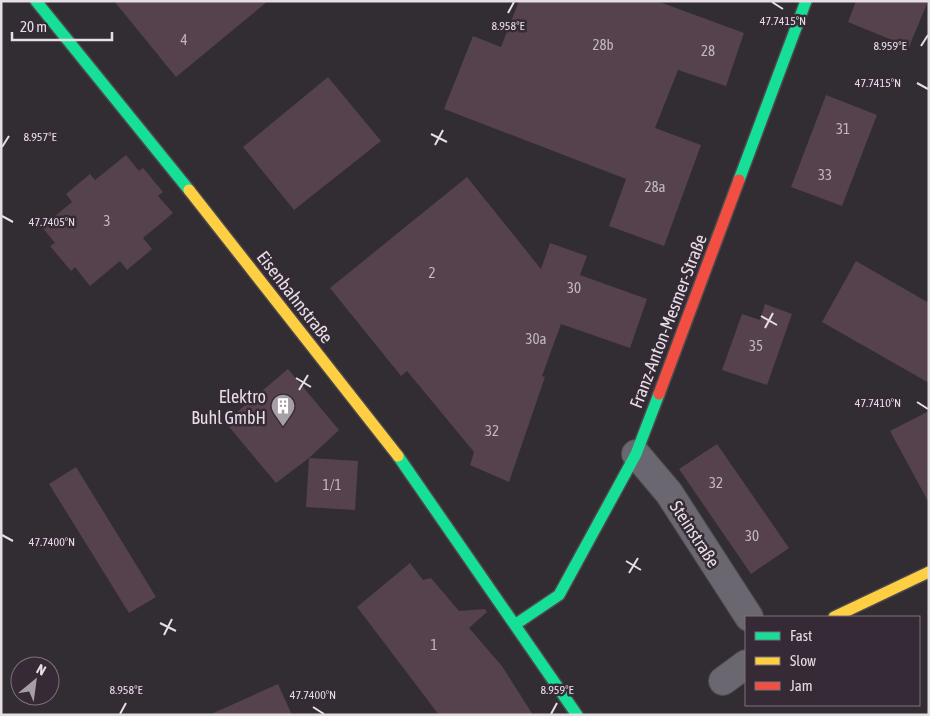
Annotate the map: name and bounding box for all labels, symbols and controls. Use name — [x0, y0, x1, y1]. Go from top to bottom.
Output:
scale bar — [12, 10, 112, 42]
text: 47.7415°N — [760, 14, 806, 28]
text: 20 m — [20, 18, 47, 35]
text: 8.958°E — [491, 19, 525, 33]
house number: 4 — [180, 31, 188, 48]
house number: 28b — [592, 36, 614, 53]
text: 8.959°E — [873, 39, 907, 53]
house number: 28 — [701, 42, 715, 59]
text: 47.7415°N — [855, 76, 901, 90]
house number: 31 — [836, 120, 850, 137]
text: 8.957°E — [23, 130, 57, 144]
house number: 33 — [818, 166, 832, 183]
house number: 28a — [644, 178, 666, 195]
house number: 3 — [103, 212, 111, 229]
text: 47.7405°N — [29, 215, 75, 229]
street label: Franz-Anton-Mesmer-Straße — [625, 231, 711, 411]
street label: Eisenbahnstraße — [253, 247, 337, 347]
house number: 2 — [428, 264, 436, 281]
house number: 30 — [567, 279, 581, 296]
house number: 30a — [525, 330, 547, 347]
house number: 35 — [749, 337, 763, 354]
place label: Elektro Buhl GmbH — [191, 386, 266, 428]
building icon: Elektro Buhl GmbH — [270, 393, 296, 427]
text: 47.7410°N — [855, 396, 901, 410]
house number: 32 — [485, 422, 499, 439]
house number: 32 — [709, 474, 723, 491]
house number: 1/1 — [322, 476, 342, 493]
street label: Steinstraße — [666, 497, 724, 571]
house number: 30 — [745, 527, 759, 544]
text: 47.7400°N — [29, 535, 75, 549]
legend — [745, 616, 920, 706]
text: Fast — [790, 627, 812, 644]
house number: 1 — [430, 636, 438, 653]
text: Slow — [790, 652, 816, 669]
north arrow — [10, 656, 60, 706]
text: N — [34, 661, 49, 679]
text: Jam — [790, 677, 813, 694]
text: 8.958°E — [109, 683, 143, 697]
text: 8.959°E — [540, 683, 574, 697]
text: 47.7400°N — [290, 688, 336, 702]

